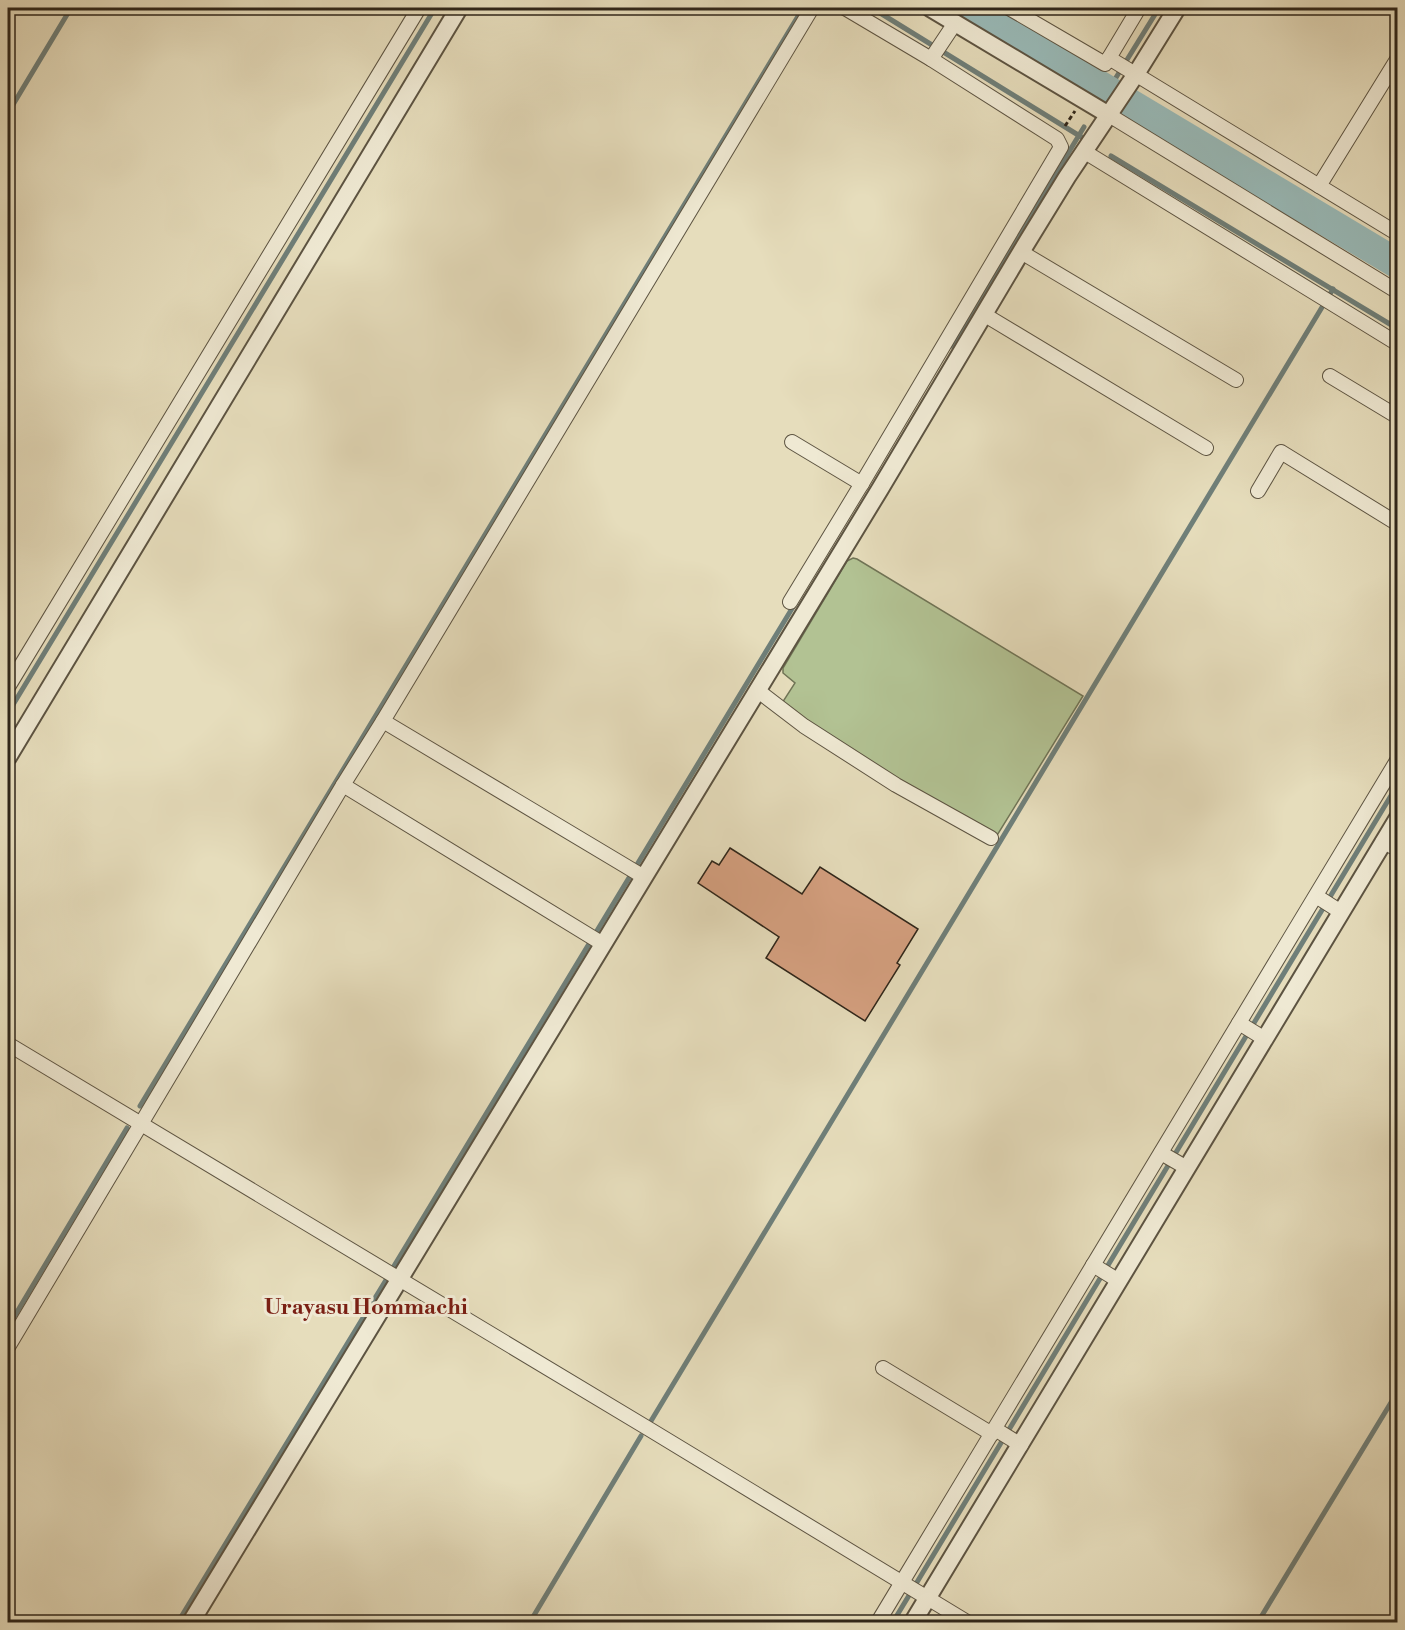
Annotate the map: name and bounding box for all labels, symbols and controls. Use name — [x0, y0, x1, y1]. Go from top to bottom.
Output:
district label: Urayasu Hommachi — [264, 1294, 468, 1321]

